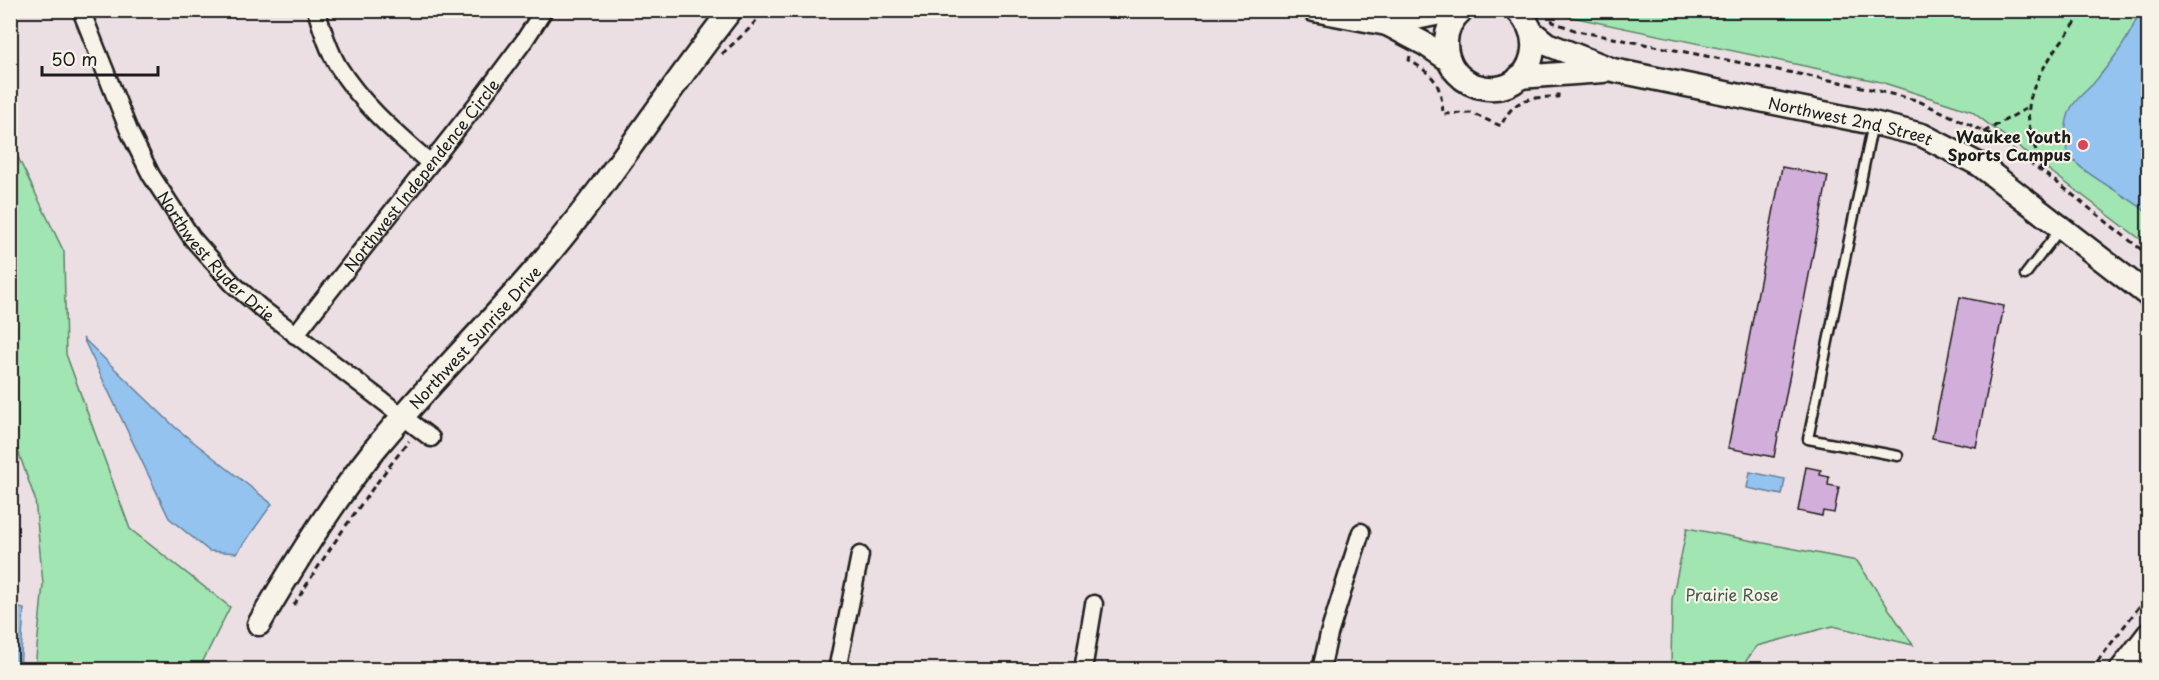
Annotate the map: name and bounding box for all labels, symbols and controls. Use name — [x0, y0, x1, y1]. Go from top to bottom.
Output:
scale bar — [42, 39, 158, 77]
text: 50 m — [51, 45, 98, 72]
street label: Northwest Independence Circle — [338, 73, 504, 276]
street label: Northwest 2nd Street — [1766, 90, 1938, 151]
place label: Waukee Youth Sports Campus — [1948, 124, 2071, 166]
marker: Waukee Youth Sports Campus — [2076, 138, 2090, 152]
street label: Northwest Ryder Drie — [152, 186, 280, 326]
street label: Northwest Sunrise Drive — [403, 260, 546, 414]
park label: Prairie Rose — [1685, 582, 1779, 606]

